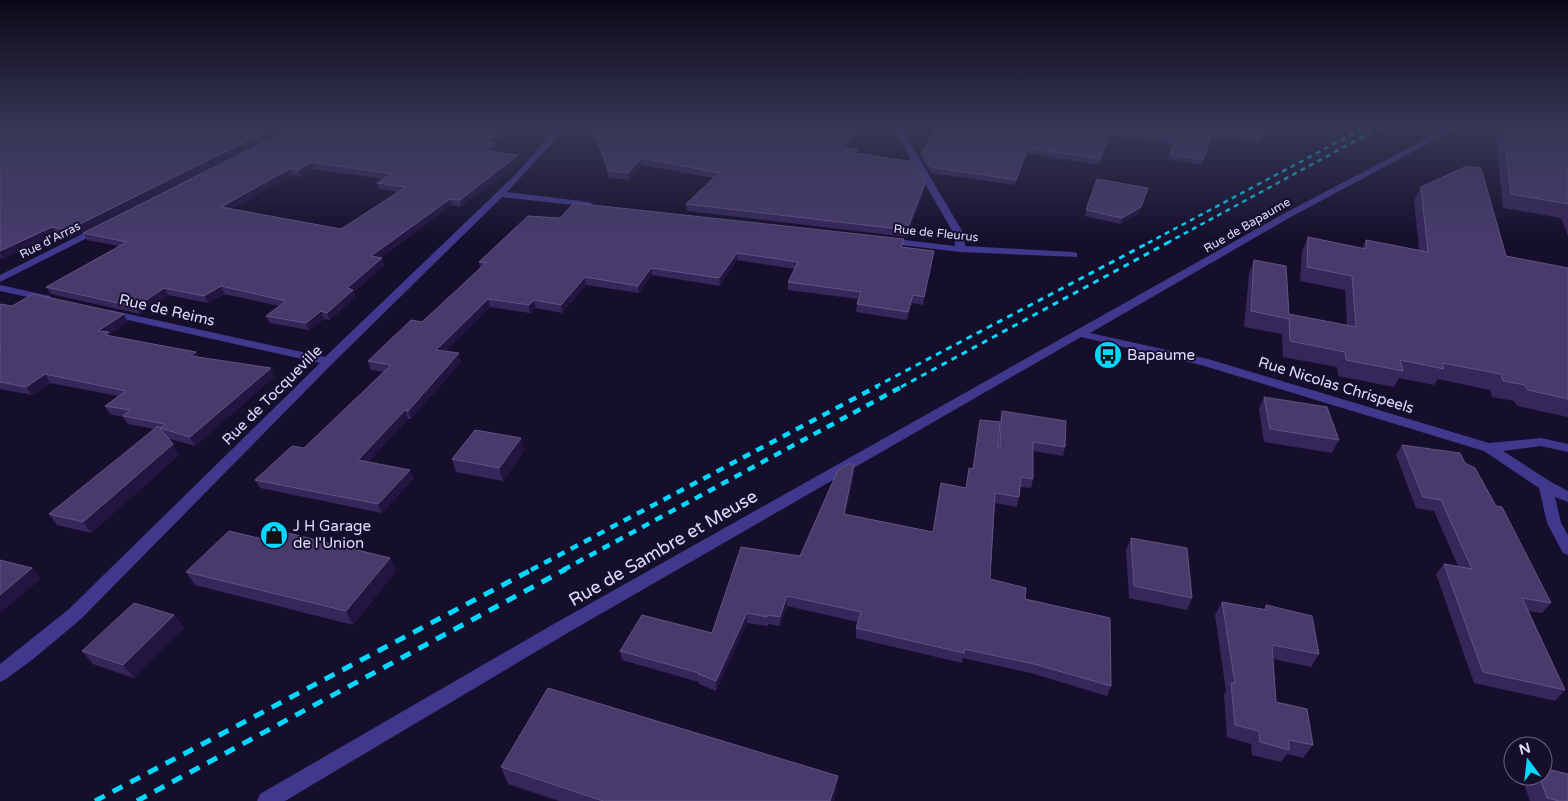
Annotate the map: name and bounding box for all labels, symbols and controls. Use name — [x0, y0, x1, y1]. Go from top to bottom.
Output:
street label: Rue de Bapaume — [1201, 194, 1293, 255]
street label: Rue d'Arras — [17, 219, 83, 261]
street label: Rue de Fleurus — [893, 222, 979, 244]
street label: Rue de Reims — [117, 290, 217, 330]
bus stop icon: Bapaume — [1093, 340, 1123, 370]
street label: Rue de Tocqueville — [218, 341, 326, 449]
place label: Bapaume — [1127, 346, 1195, 364]
street label: Rue Nicolas Chrispeels — [1256, 353, 1416, 417]
street label: Rue de Sambre et Meuse — [565, 485, 761, 611]
place label: J H Garage de l'Union — [293, 517, 371, 552]
shop icon: J H Garage de l'Union — [259, 520, 289, 550]
north arrow — [1503, 736, 1553, 786]
text: N — [1517, 739, 1532, 759]

